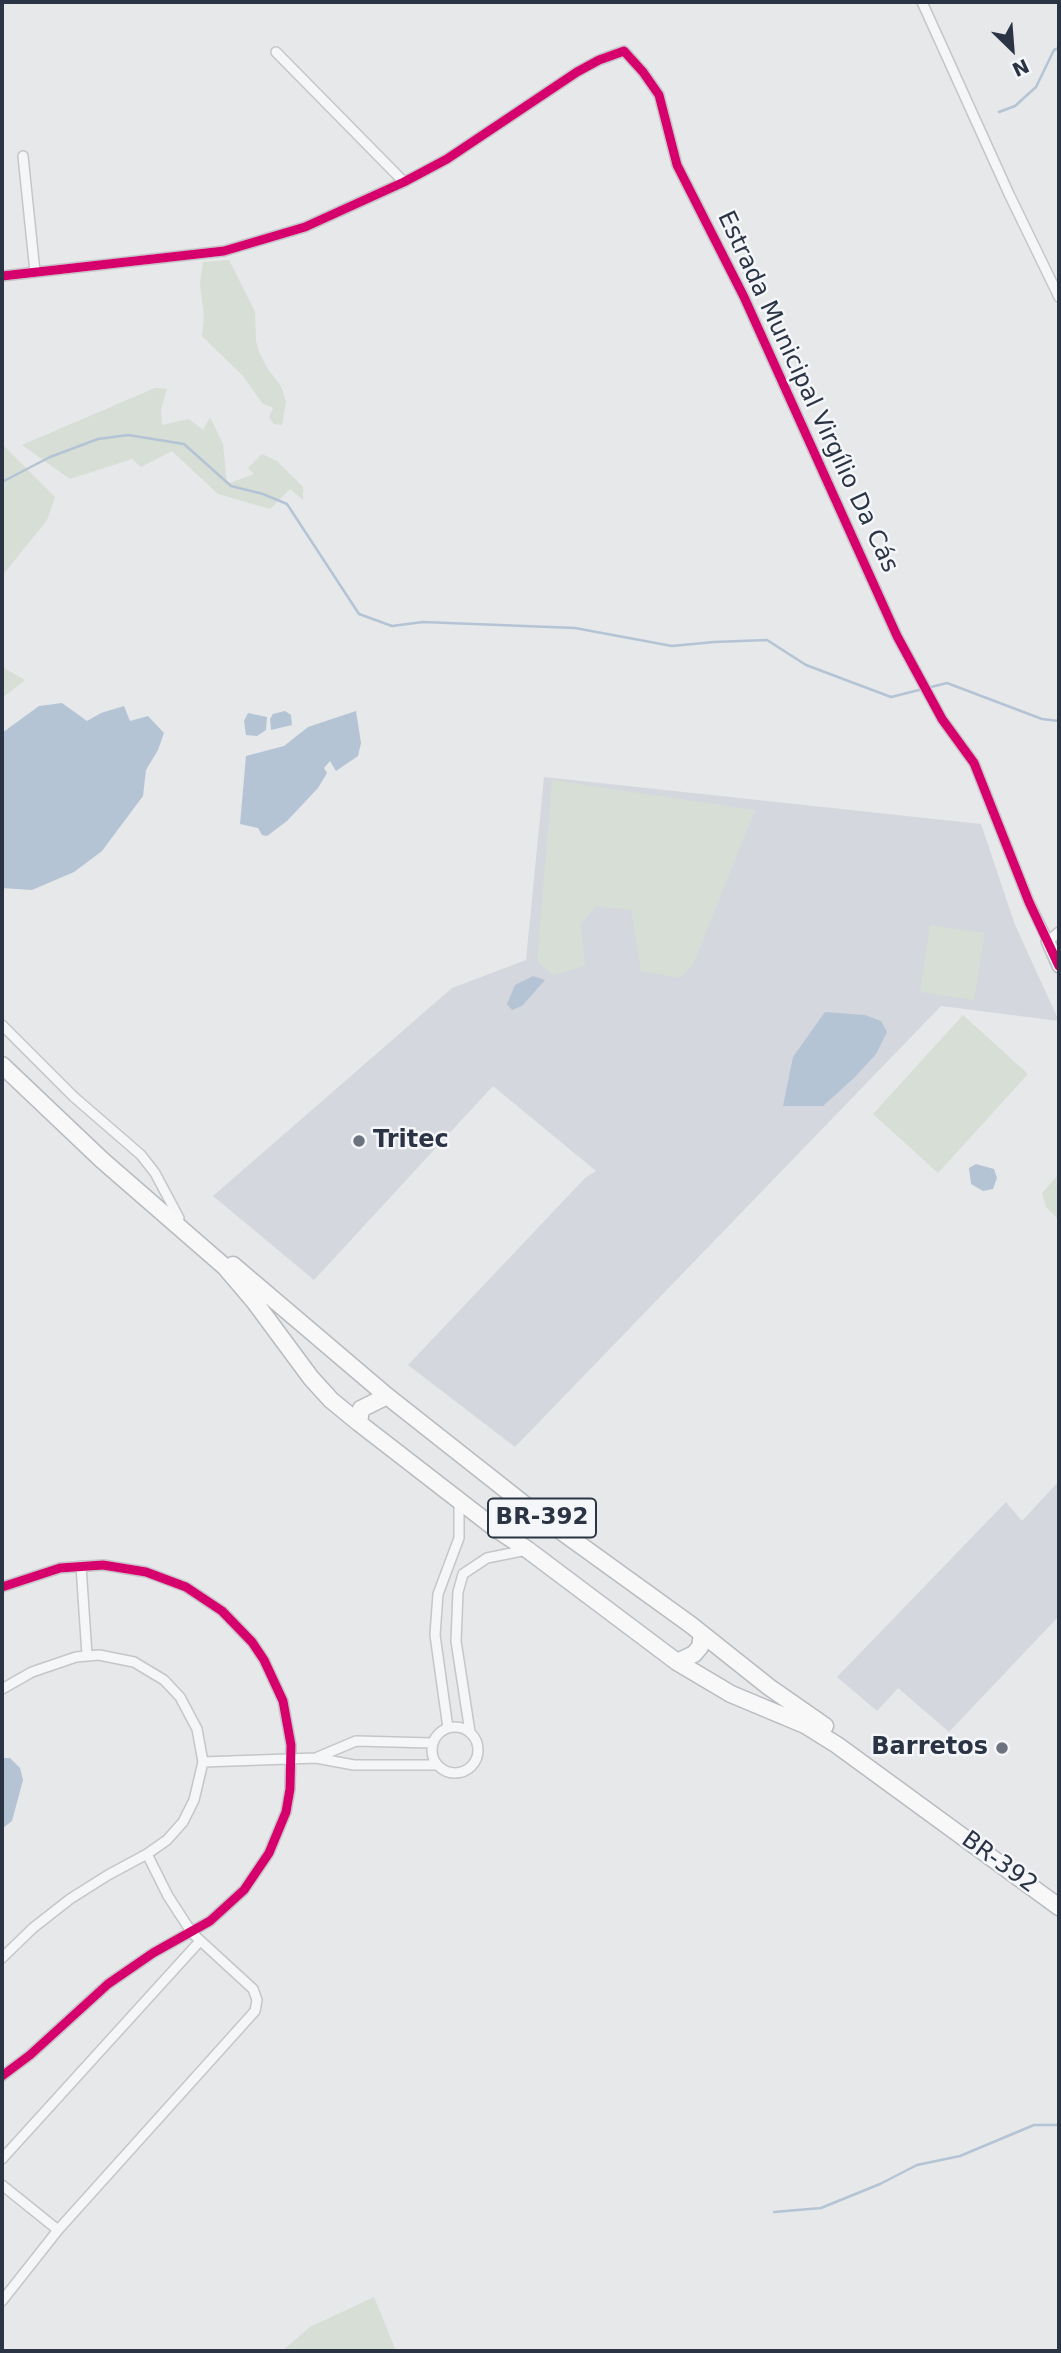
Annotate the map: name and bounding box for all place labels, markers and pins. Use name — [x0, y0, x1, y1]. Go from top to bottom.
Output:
place label: Tritec — [373, 1127, 449, 1155]
marker: Tritec — [351, 1133, 367, 1149]
place label: Barretos — [871, 1734, 988, 1762]
marker: Barretos — [994, 1740, 1010, 1756]

